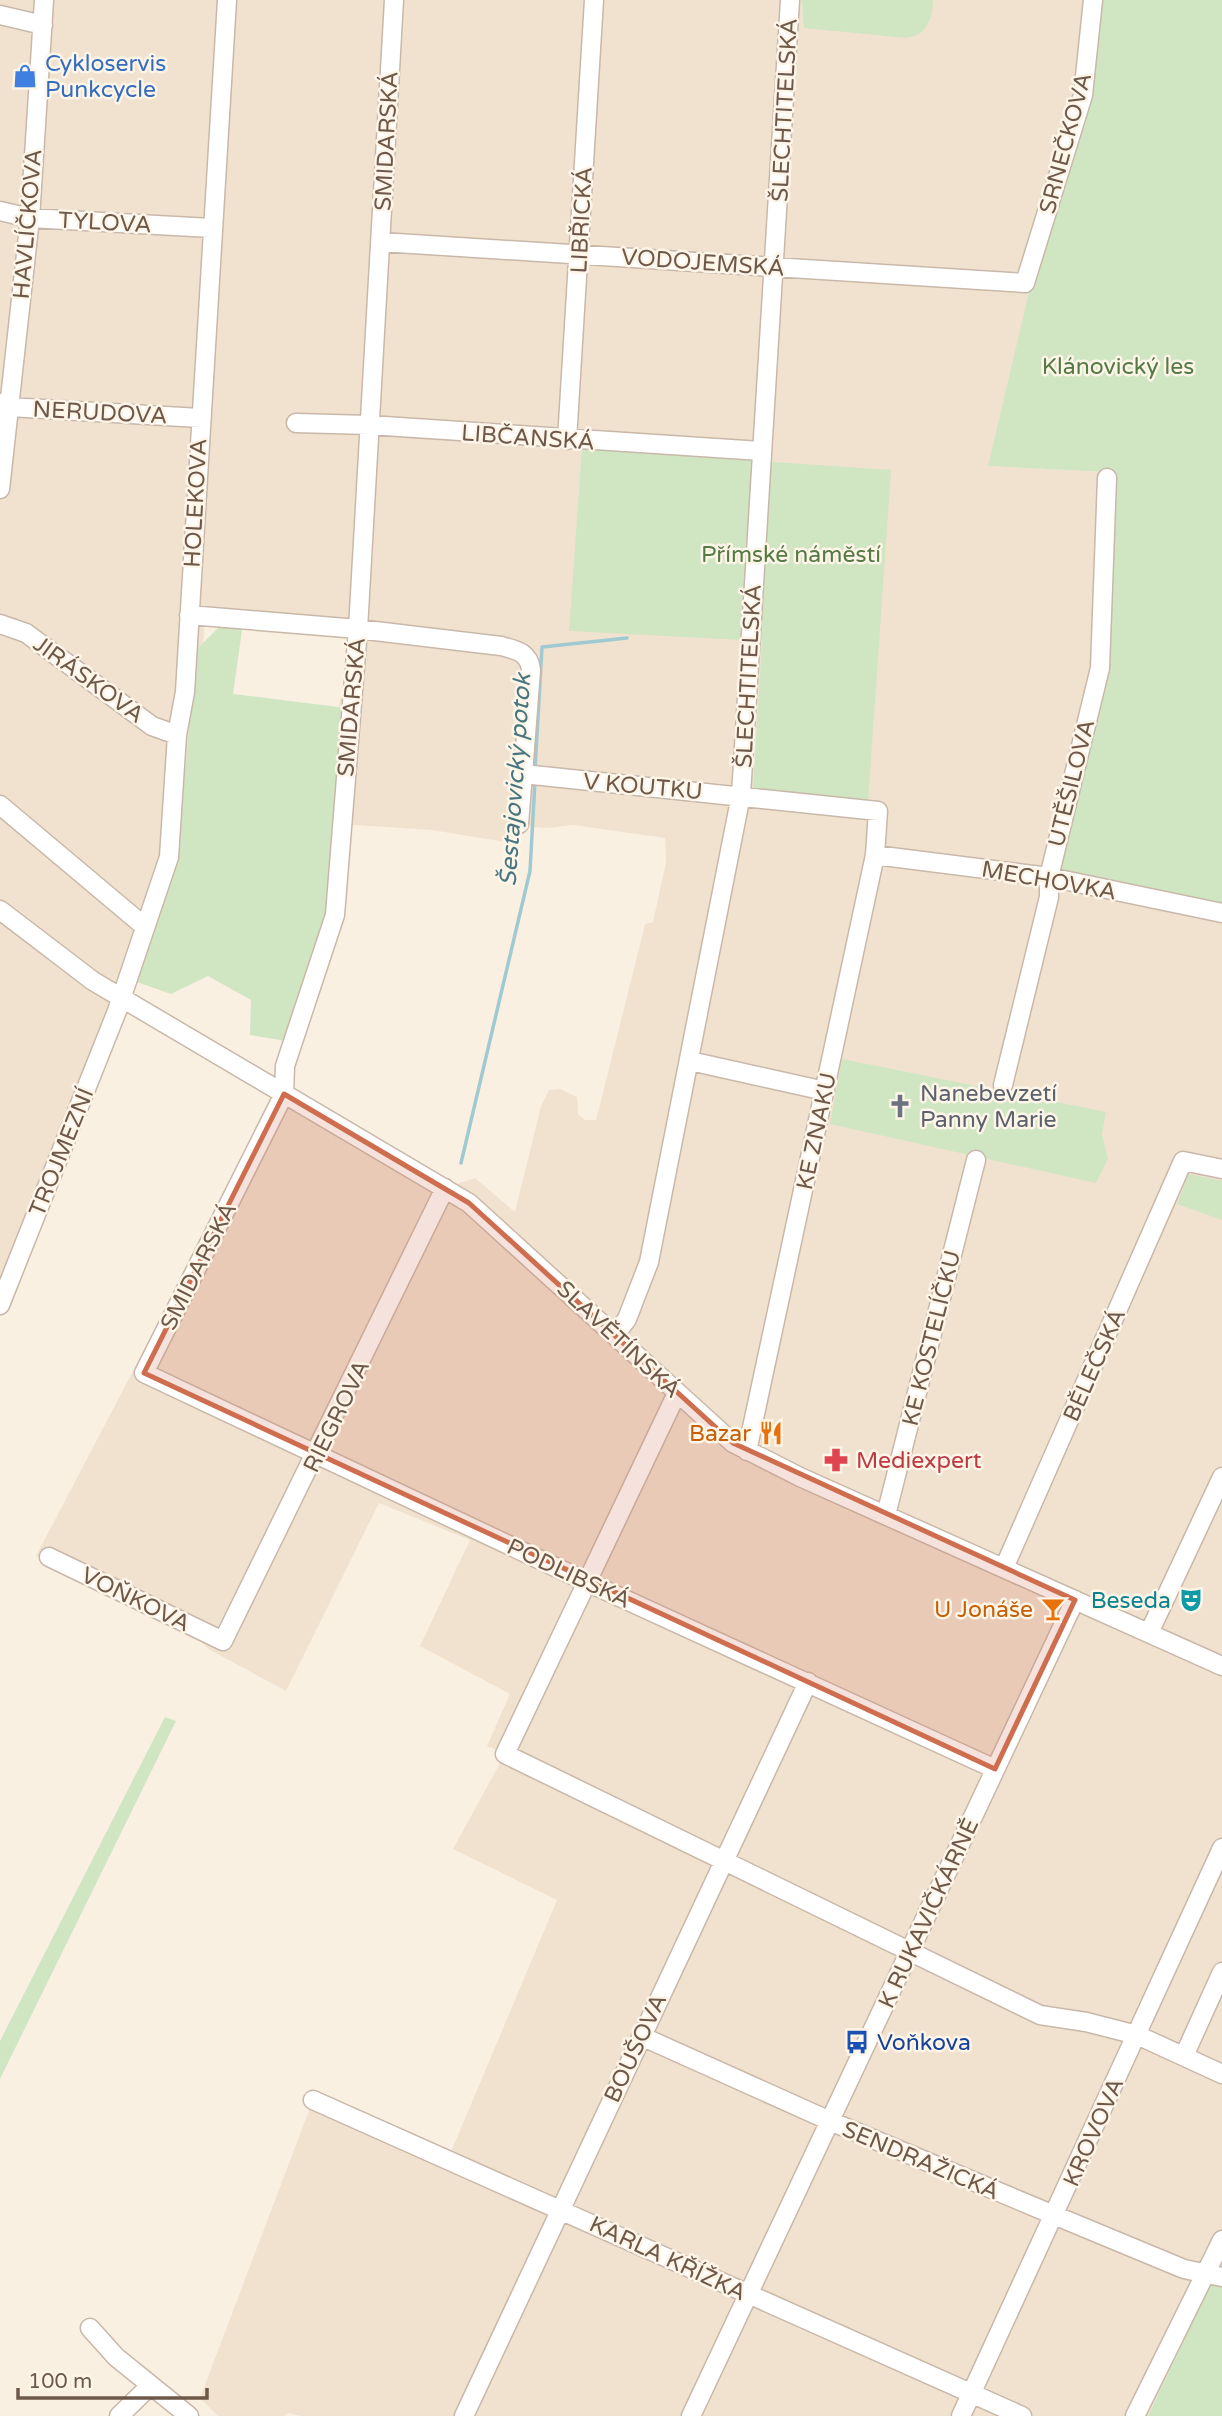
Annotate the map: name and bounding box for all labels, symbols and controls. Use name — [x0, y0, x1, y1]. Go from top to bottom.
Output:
street label: ŠLECHTITELSKÁ — [766, 17, 804, 203]
place label: Cykloservis Punkcycle — [45, 50, 166, 104]
shop icon: Cykloservis Punkcycle — [11, 62, 39, 90]
street label: SRNEČKOVA — [1034, 70, 1098, 217]
street label: SMIDARSKÁ — [369, 71, 405, 212]
street label: HAVLÍČKOVA — [7, 148, 48, 300]
street label: LIBŘICKÁ — [565, 166, 599, 274]
street label: TYLOVA — [58, 207, 152, 239]
street label: VODOJEMSKÁ — [620, 243, 786, 283]
park label: Klánovický les — [1042, 353, 1194, 381]
street label: NERUDOVA — [32, 395, 168, 431]
street label: LIBČANSKÁ — [460, 419, 596, 457]
street label: HOLEKOVA — [179, 438, 213, 568]
park label: Přímské náměstí — [701, 541, 881, 569]
street label: ŠLECHTITELSKÁ — [730, 583, 768, 769]
street label: JIRÁSKOVA — [28, 630, 149, 729]
street label: SMIDARSKÁ — [332, 636, 372, 778]
water label: Šestajovický potok — [494, 671, 538, 887]
street label: UTĚŠILOVA — [1043, 717, 1101, 850]
street label: V KOUTKU — [582, 768, 704, 806]
street label: MECHOVKA — [979, 855, 1118, 907]
street label: KE ZNAKU — [791, 1070, 843, 1192]
place label: Nanebevzetí Panny Marie — [920, 1080, 1057, 1134]
street label: TROJMEZNÍ — [23, 1084, 100, 1221]
church icon: Nanebevzetí Panny Marie — [886, 1092, 914, 1120]
street label: SMIDARSKÁ — [155, 1198, 243, 1335]
street label: KE KOSTELÍČKU — [897, 1247, 967, 1429]
street label: SLAVĚTÍNSKÁ — [551, 1275, 686, 1404]
street label: BĚLEČSKÁ — [1058, 1305, 1132, 1426]
street label: RIEGROVA — [298, 1356, 376, 1477]
restaurant icon: Bazar — [757, 1419, 785, 1447]
place label: Bazar — [689, 1420, 751, 1448]
pharmacy icon: Mediexpert — [822, 1446, 850, 1474]
place label: Mediexpert — [856, 1447, 982, 1475]
street label: PODLIBSKÁ — [502, 1533, 635, 1615]
street label: VOŇKOVA — [76, 1561, 195, 1638]
theatre icon: Beseda — [1177, 1586, 1205, 1614]
place label: Beseda — [1091, 1587, 1171, 1615]
bar icon: U Jonáše — [1039, 1595, 1067, 1623]
place label: U Jonáše — [934, 1596, 1033, 1624]
street label: K RUKAVIČKÁRNĚ — [873, 1814, 985, 2013]
street label: BOUŠOVA — [599, 1990, 673, 2107]
bus stop icon: Voňkova — [843, 2028, 871, 2056]
place label: Voňkova — [877, 2029, 971, 2057]
street label: KROVOVA — [1057, 2074, 1130, 2191]
street label: SENDRAŽICKÁ — [838, 2115, 1003, 2207]
street label: KARLA KŘÍŽKA — [585, 2210, 750, 2307]
scale bar — [18, 2356, 206, 2400]
text: 100 m — [28, 2369, 92, 2394]

